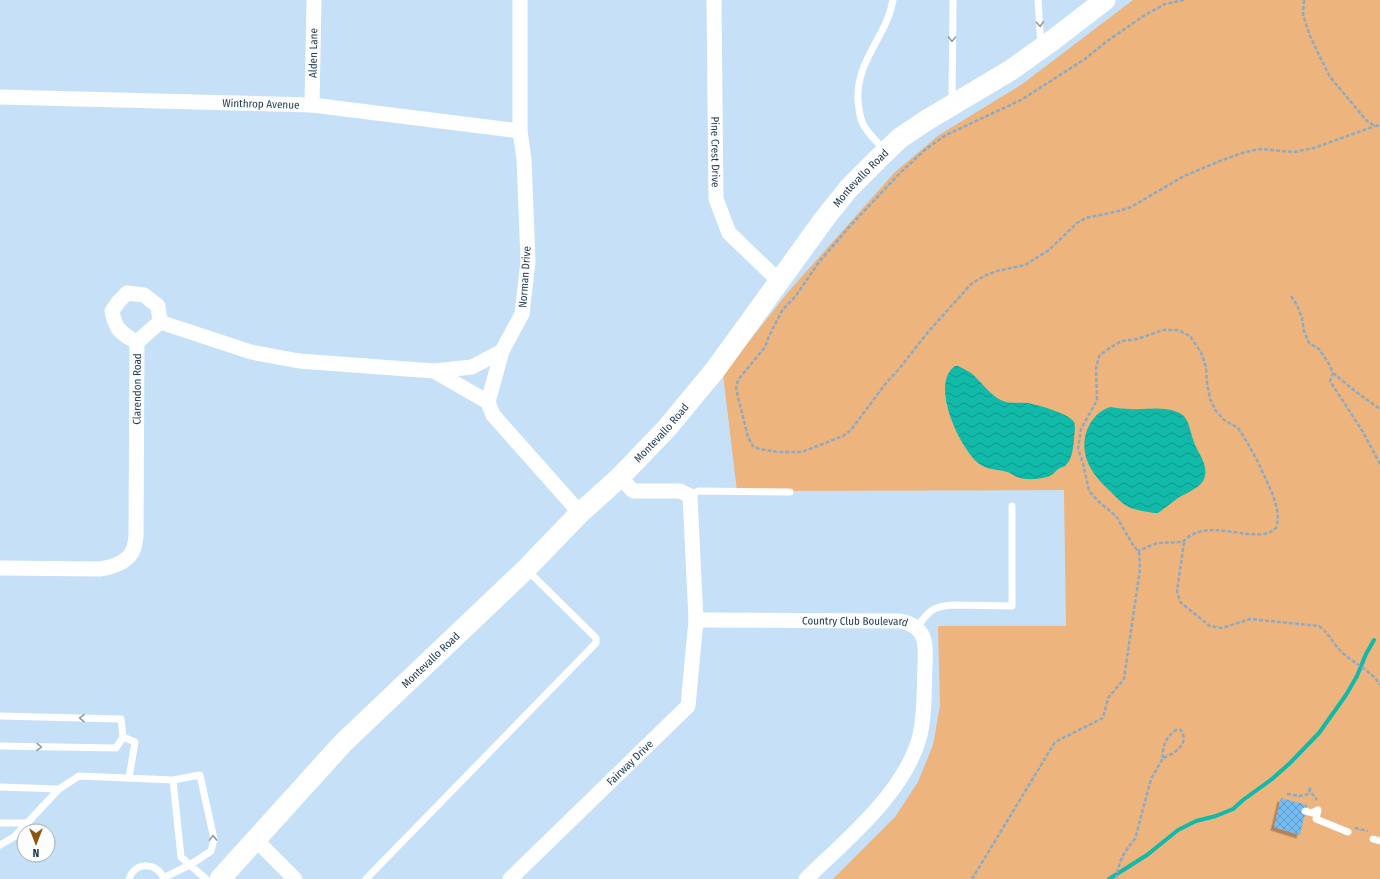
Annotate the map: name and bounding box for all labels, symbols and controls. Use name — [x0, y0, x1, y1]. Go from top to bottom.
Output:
one-way arrow — [1035, 21, 1044, 27]
street label: Alden Lane — [306, 28, 320, 78]
one-way arrow — [948, 36, 956, 42]
street label: Winthrop Avenue — [222, 96, 300, 111]
street label: Pine Crest Drive — [709, 116, 722, 188]
street label: Montevallo Road — [830, 146, 891, 210]
street label: Norman Drive — [516, 246, 534, 308]
street label: Clarendon Road — [130, 353, 143, 425]
street label: Montevallo Road — [631, 401, 691, 465]
street label: Country Club Boulevard — [802, 614, 910, 629]
street label: Montevallo Road — [399, 629, 462, 691]
one-way arrow — [79, 714, 85, 722]
street label: Fairway Drive — [604, 737, 656, 788]
one-way arrow — [36, 743, 42, 751]
north arrow — [16, 823, 56, 863]
one-way arrow — [209, 834, 217, 840]
text: N — [33, 846, 39, 859]

